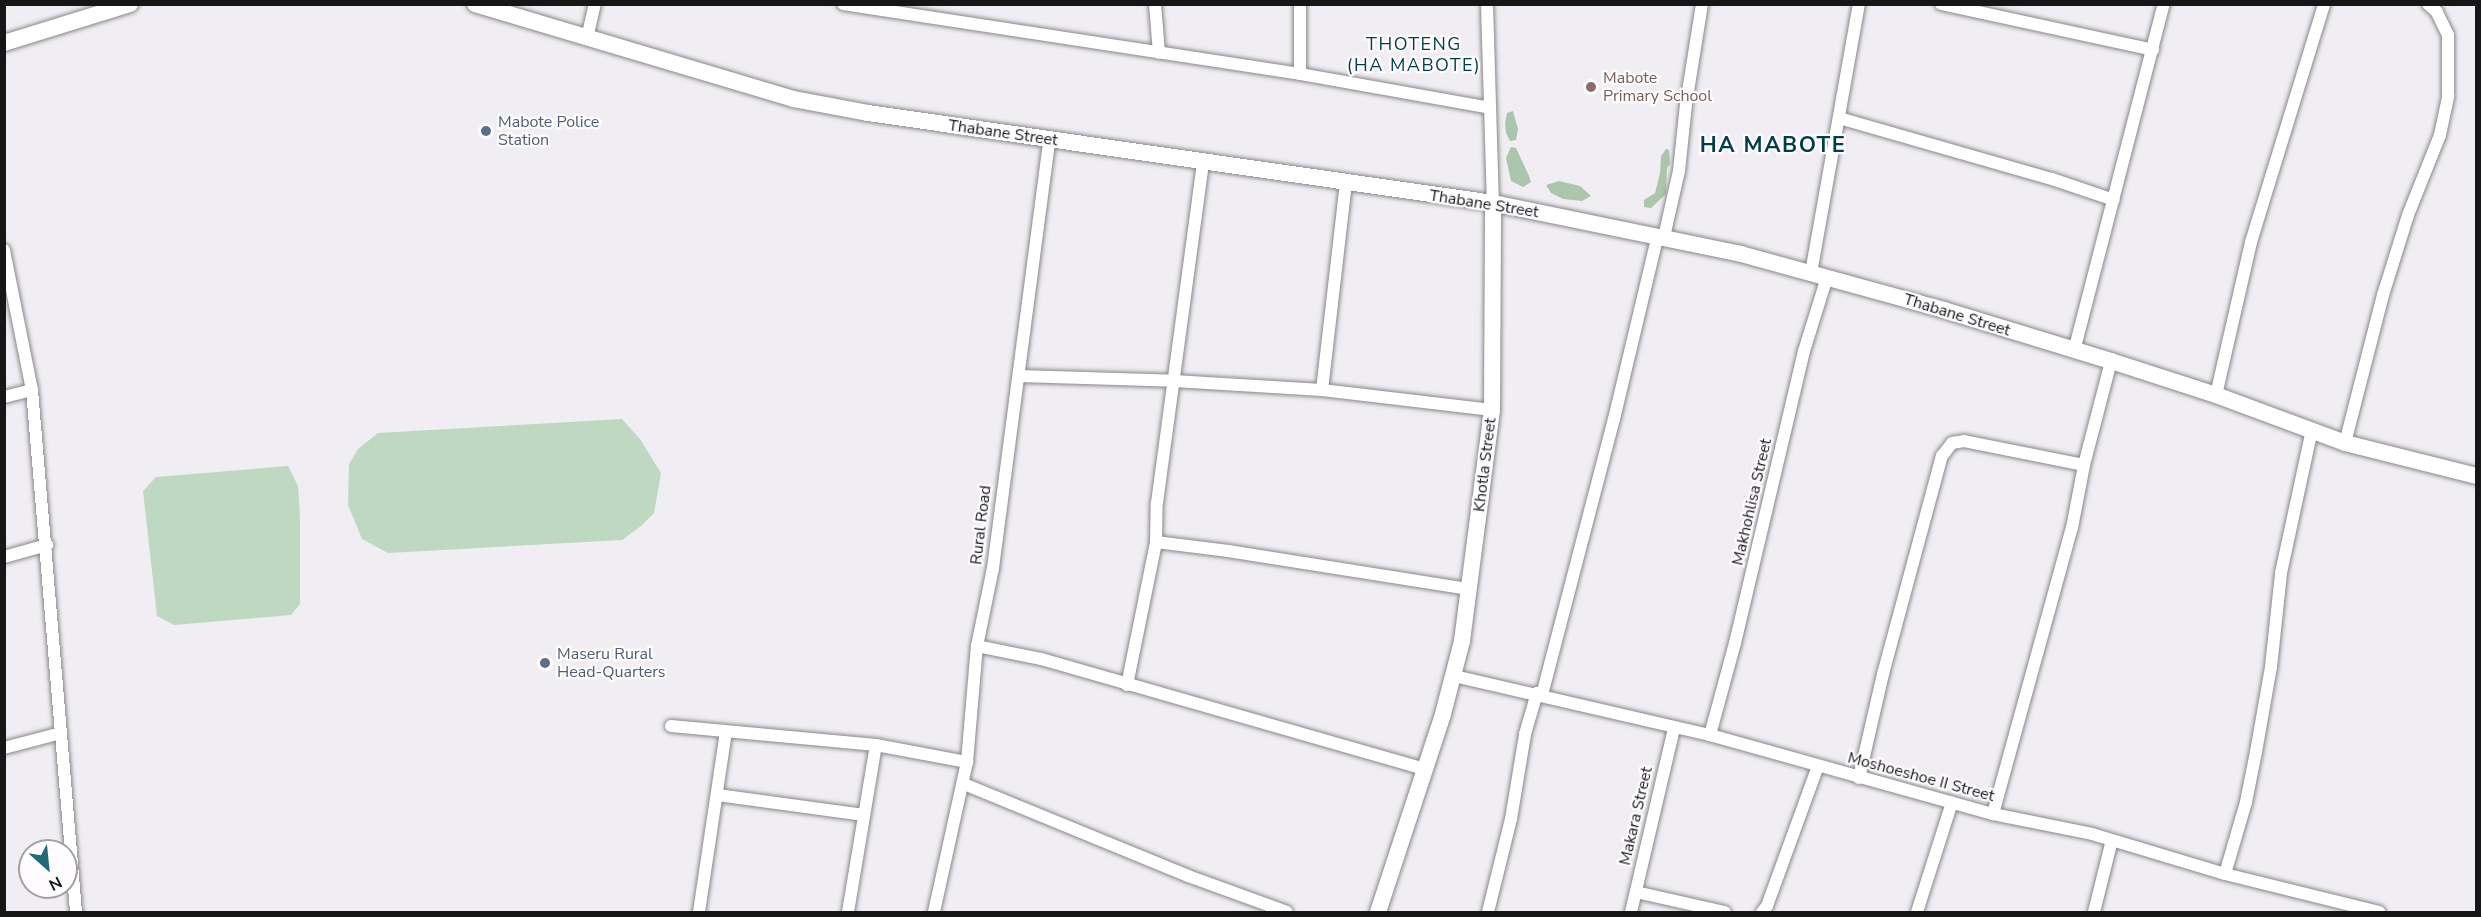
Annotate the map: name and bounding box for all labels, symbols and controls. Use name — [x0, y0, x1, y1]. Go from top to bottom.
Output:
district label: THOTENG (HA MABOTE) — [1347, 34, 1481, 76]
place label: Mabote Primary School — [1603, 68, 1712, 106]
marker: Mabote Primary School — [1584, 80, 1598, 94]
place label: Mabote Police Station — [498, 112, 599, 150]
street label: Thabane Street — [947, 116, 1059, 150]
marker: Mabote Police Station — [479, 124, 493, 138]
district label: HA MABOTE — [1700, 133, 1846, 159]
street label: Thabane Street — [1428, 186, 1540, 222]
street label: Thabane Street — [1901, 290, 2013, 340]
street label: Khotla Street — [1470, 417, 1500, 513]
street label: Makhohlisa Street — [1728, 437, 1776, 567]
street label: Rural Road — [967, 484, 995, 566]
place label: Maseru Rural Head-Quarters — [557, 644, 666, 682]
marker: Maseru Rural Head-Quarters — [538, 656, 552, 670]
street label: Moshoeshoe II Street — [1846, 748, 1996, 806]
street label: Makara Street — [1615, 765, 1657, 867]
north arrow — [18, 839, 78, 899]
text: N — [45, 871, 66, 896]

